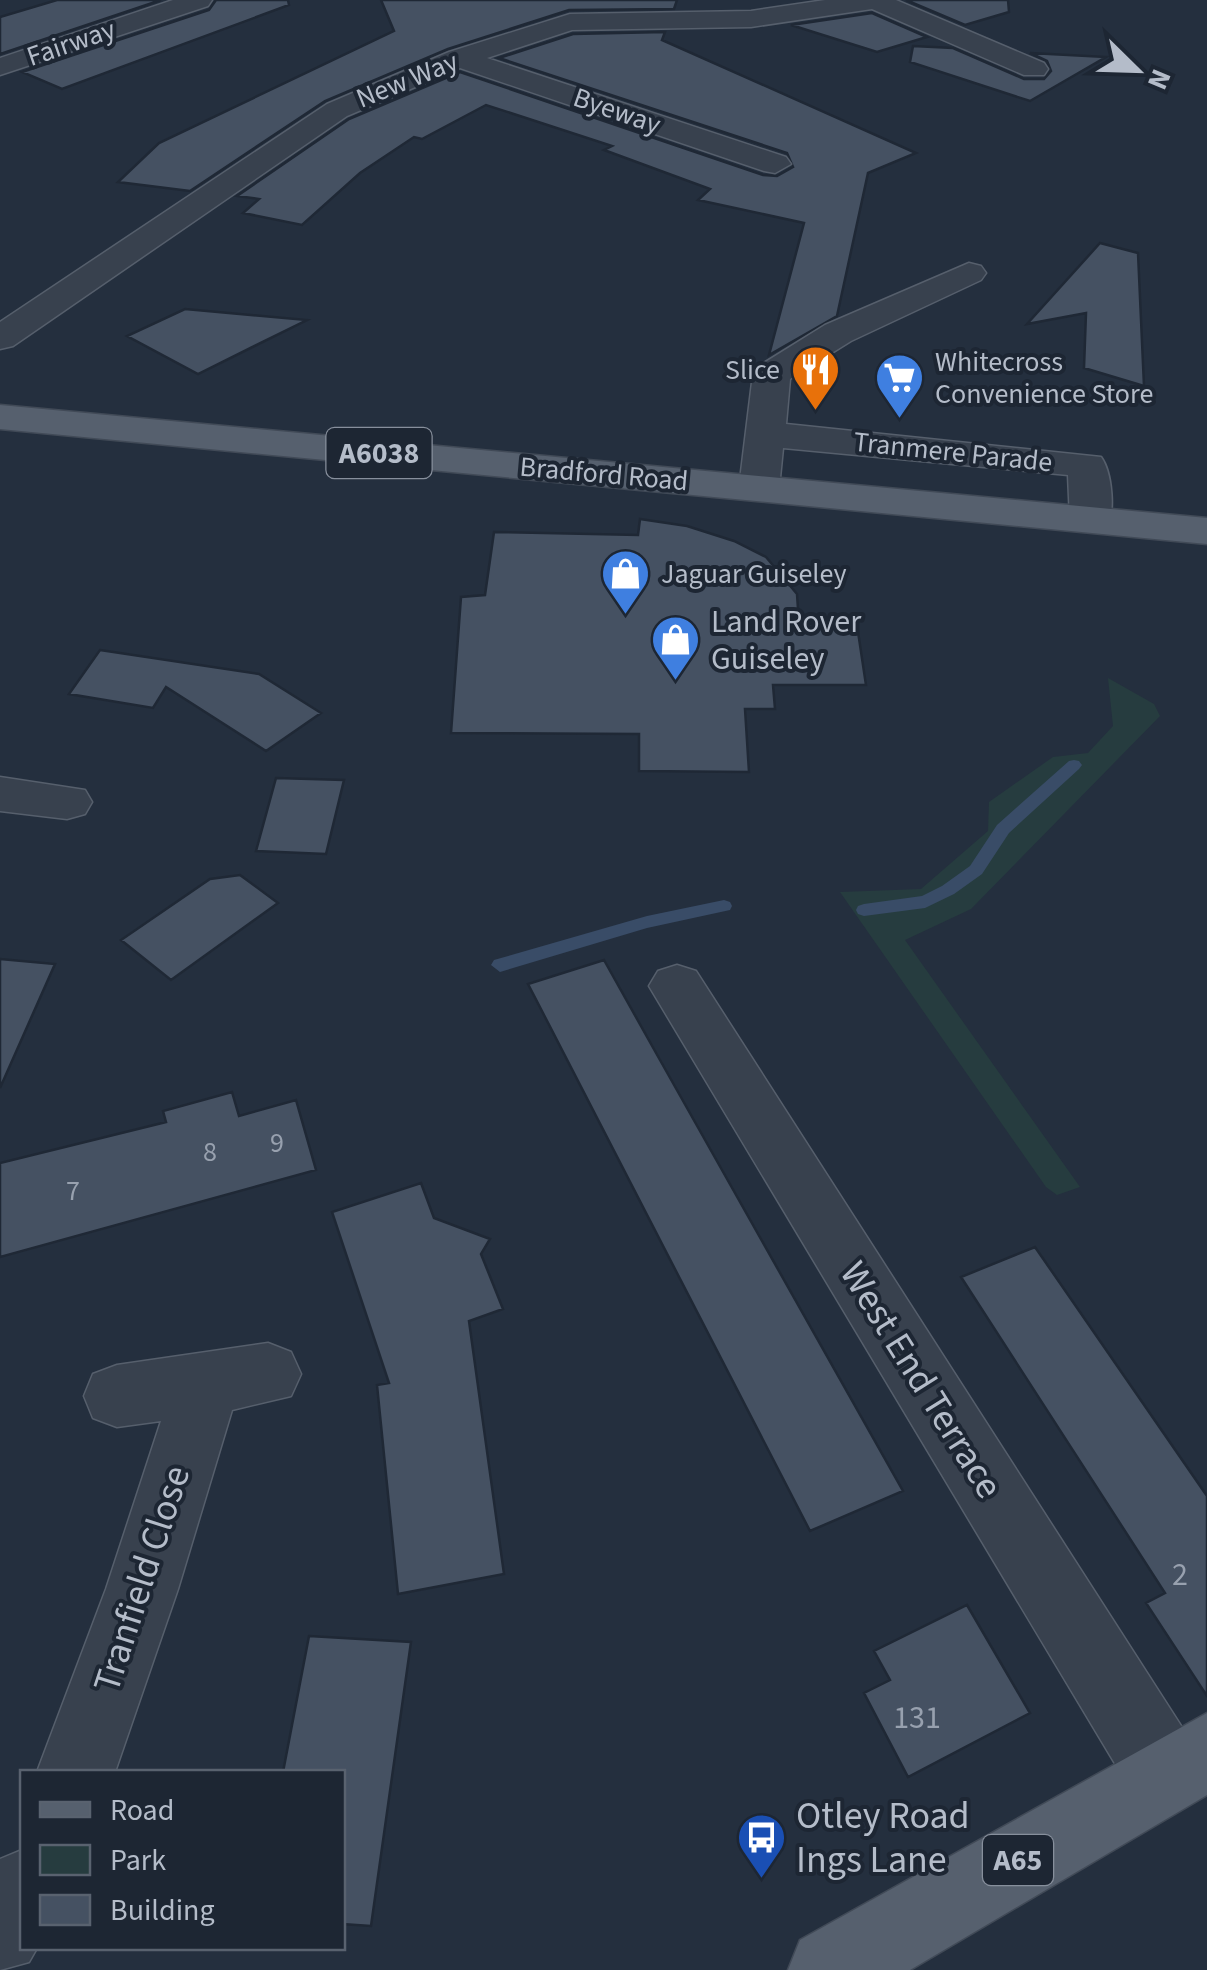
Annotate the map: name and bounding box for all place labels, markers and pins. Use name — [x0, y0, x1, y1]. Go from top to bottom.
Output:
place label: Whitecross Convenience Store — [935, 342, 1153, 414]
restaurant icon: Slice — [789, 344, 841, 412]
place label: Slice — [725, 350, 780, 390]
supermarket icon: Whitecross Convenience Store — [874, 352, 926, 420]
shop icon: Jaguar Guiseley — [600, 548, 652, 616]
place label: Jaguar Guiseley — [661, 554, 847, 594]
place label: Land Rover Guiseley — [711, 599, 862, 682]
shop icon: Land Rover Guiseley — [650, 614, 702, 682]
place label: Otley Road Ings Lane — [796, 1789, 970, 1887]
bus stop icon: Otley Road Ings Lane — [735, 1812, 787, 1880]

